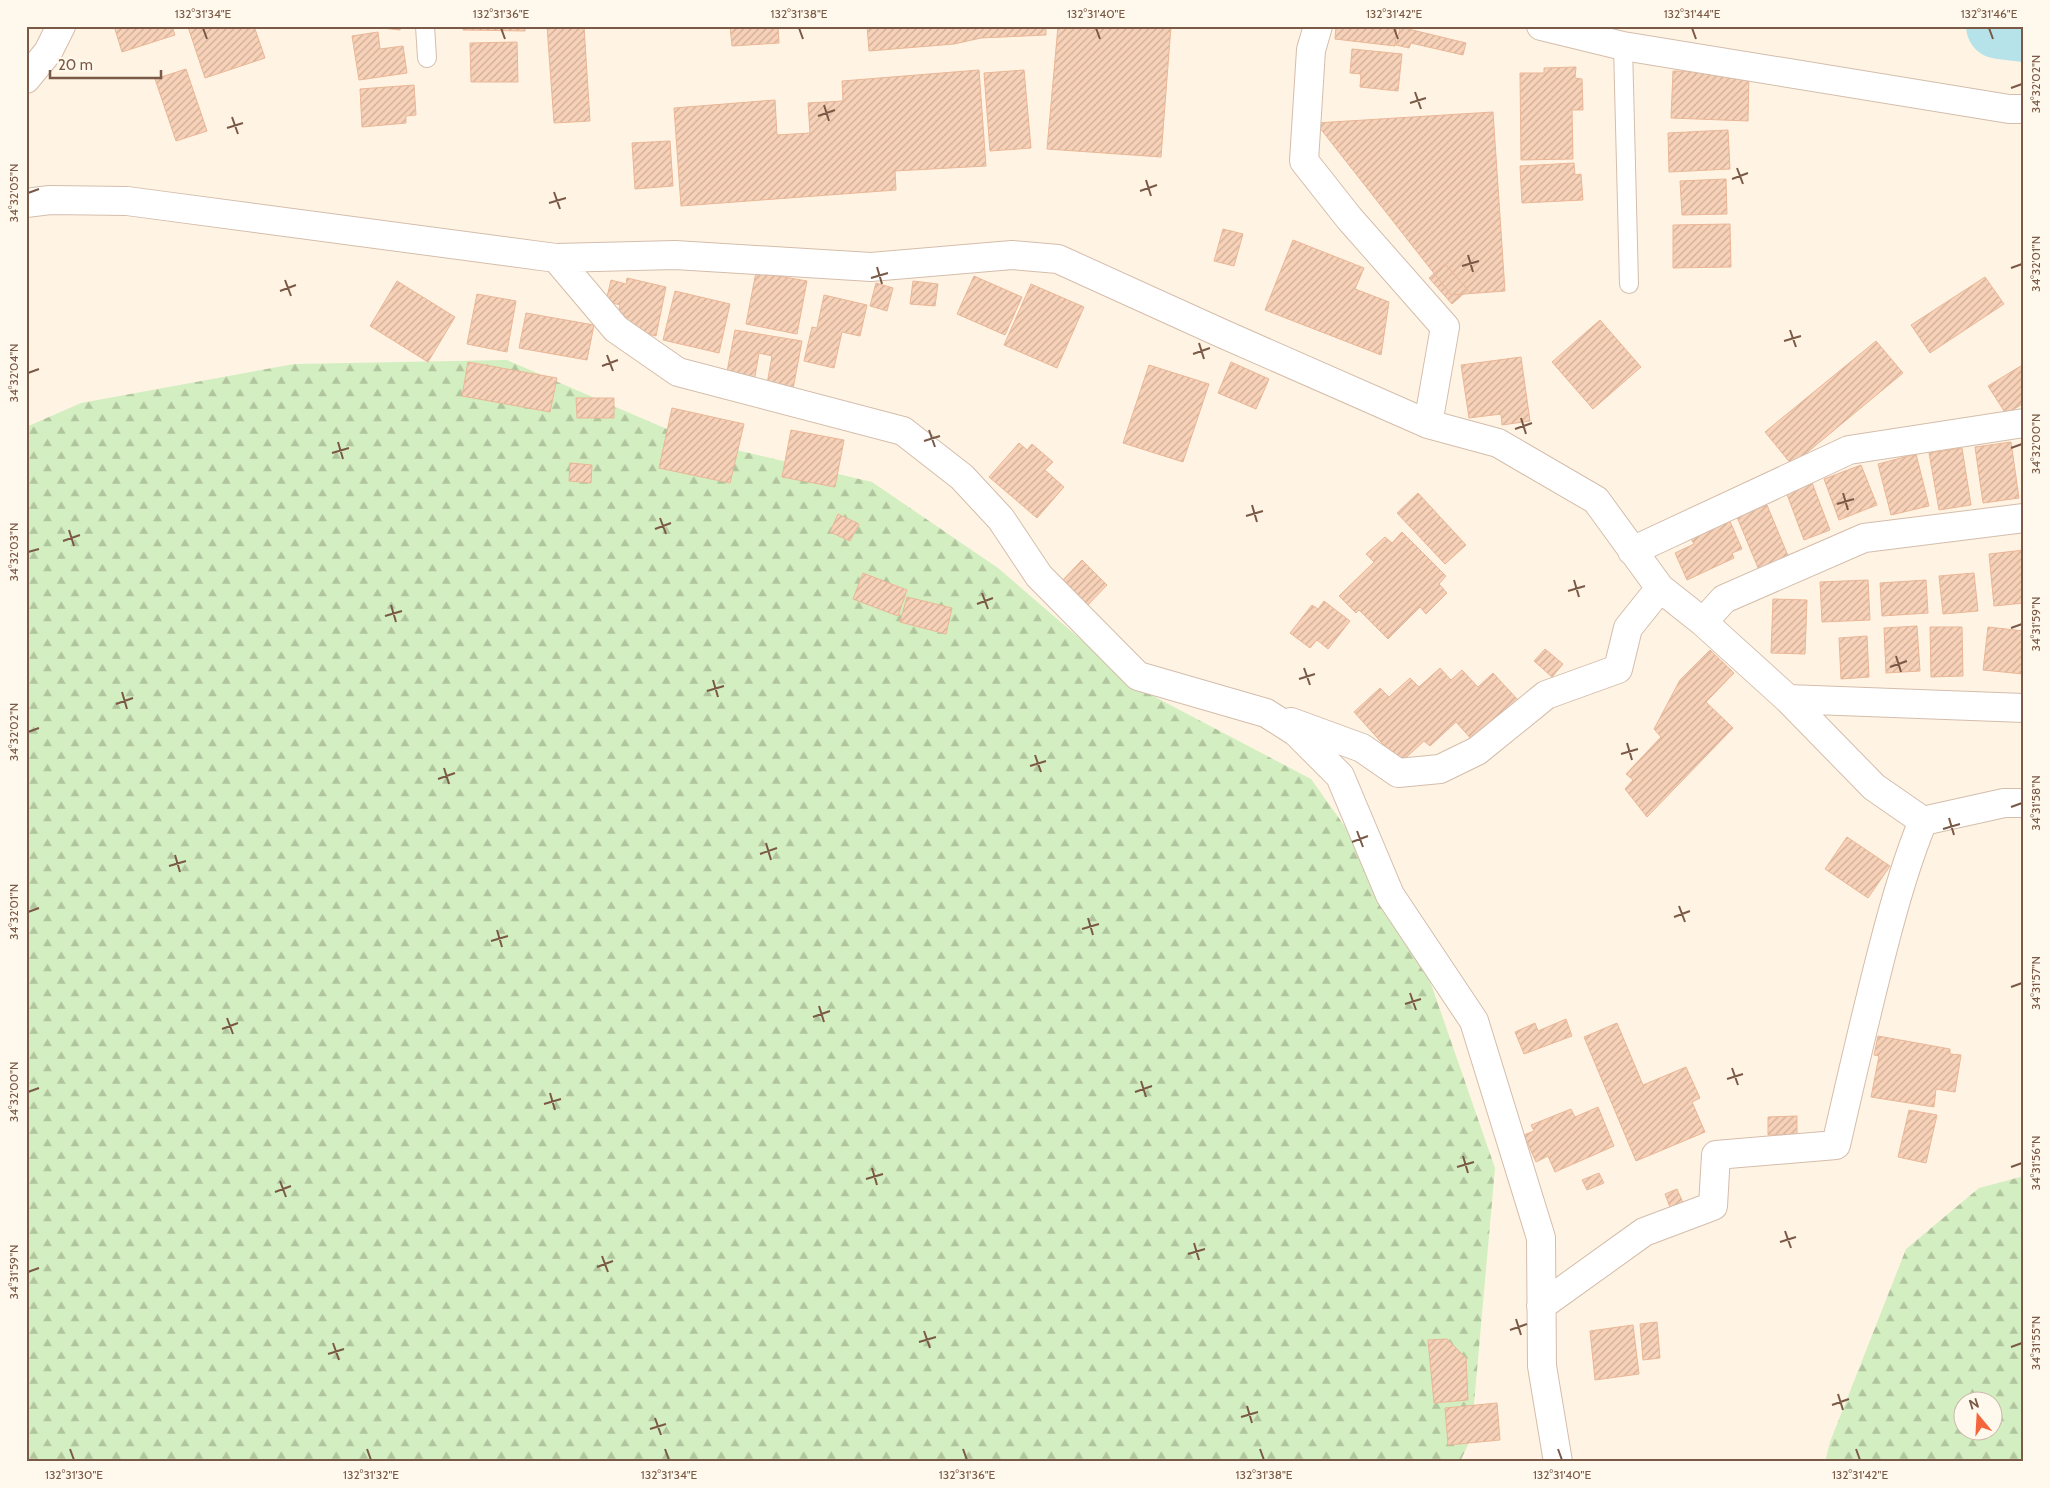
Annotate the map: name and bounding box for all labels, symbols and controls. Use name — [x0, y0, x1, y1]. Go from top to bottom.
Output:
text: 132°31'34"E — [175, 6, 232, 21]
text: 132°31'36"E — [473, 6, 530, 21]
text: 132°31'38"E — [771, 6, 828, 21]
text: 132°31'40"E — [1067, 6, 1125, 21]
text: 132°31'42"E — [1366, 6, 1422, 21]
text: 132°31'44"E — [1664, 6, 1721, 21]
text: 132°31'46"E — [1961, 6, 2018, 21]
scale bar — [50, 48, 161, 80]
text: 34°32'02"N — [2028, 55, 2043, 113]
text: 20 m — [58, 56, 93, 74]
text: 34°32'05"N — [6, 164, 21, 222]
text: 34°32'01"N — [2028, 236, 2043, 292]
text: 34°32'04"N — [6, 343, 21, 403]
text: 34°32'00"N — [2028, 414, 2043, 474]
text: 34°32'03"N — [6, 523, 21, 581]
text: 34°31'59"N — [2028, 597, 2043, 651]
text: 34°32'02"N — [6, 703, 21, 761]
text: 34°31'58"N — [2028, 775, 2043, 831]
text: 34°32'01"N — [6, 884, 21, 940]
text: 34°31'57"N — [2028, 956, 2043, 1010]
text: 34°32'00"N — [6, 1062, 21, 1122]
text: 34°31'56"N — [2028, 1136, 2043, 1190]
text: 34°31'59"N — [6, 1245, 21, 1299]
text: 34°31'55"N — [2028, 1316, 2043, 1370]
north arrow — [1952, 1390, 2002, 1440]
text: N — [1966, 1394, 1981, 1414]
text: 132°31'30"E — [45, 1467, 103, 1482]
text: 132°31'32"E — [343, 1467, 399, 1482]
text: 132°31'34"E — [641, 1467, 698, 1482]
text: 132°31'36"E — [939, 1467, 996, 1482]
text: 132°31'38"E — [1236, 1467, 1293, 1482]
text: 132°31'40"E — [1533, 1467, 1591, 1482]
text: 132°31'42"E — [1832, 1467, 1888, 1482]

